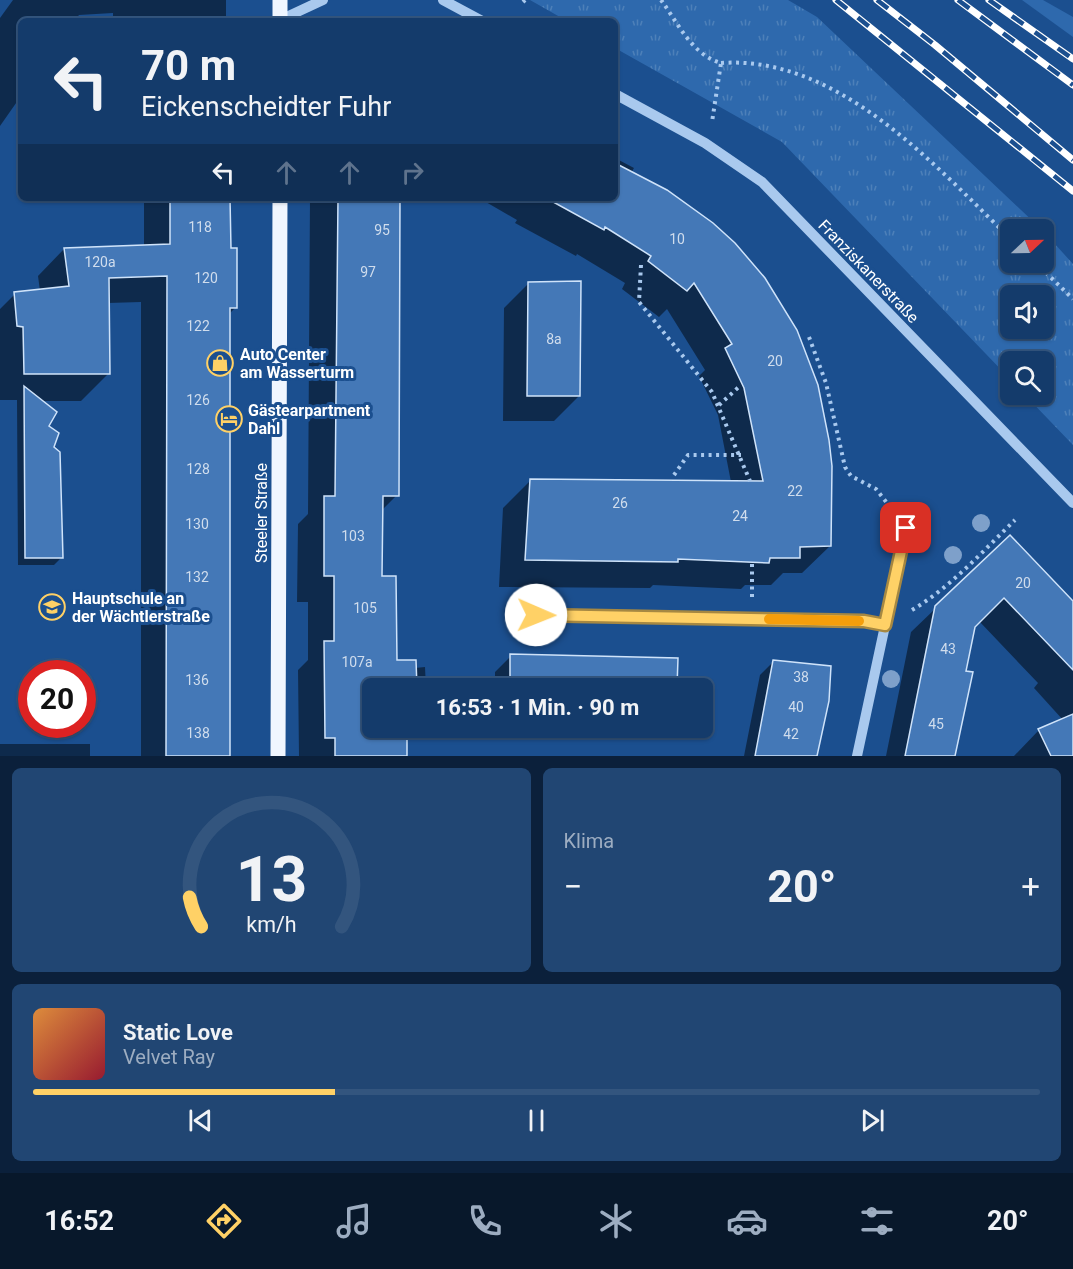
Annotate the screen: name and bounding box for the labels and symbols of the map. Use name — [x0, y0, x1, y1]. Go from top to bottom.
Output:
street label: Franziskanerstraße — [814, 216, 923, 327]
house number: 118 — [188, 219, 212, 235]
north arrow — [1000, 219, 1054, 273]
house number: 95 — [374, 222, 390, 238]
house number: 10 — [669, 231, 685, 247]
house number: 120a — [84, 254, 116, 270]
house number: 97 — [360, 264, 376, 280]
house number: 120 — [194, 270, 218, 286]
house number: 122 — [186, 318, 210, 334]
house number: 8a — [546, 331, 562, 347]
place label: Auto Center am Wasserturm — [240, 345, 354, 382]
shop icon: Auto Center am Wasserturm — [205, 348, 235, 378]
house number: 20 — [767, 353, 783, 369]
house number: 126 — [186, 392, 210, 408]
place label: Gästearpartment Dahl — [248, 401, 371, 438]
hotel icon: Gästearpartment Dahl — [214, 404, 244, 434]
house number: 128 — [186, 461, 210, 477]
street label: Steeler Straße — [252, 463, 271, 563]
house number: 22 — [787, 483, 803, 499]
house number: 26 — [612, 495, 628, 511]
pin — [880, 502, 931, 553]
house number: 24 — [732, 508, 748, 524]
house number: 130 — [185, 516, 209, 532]
house number: 103 — [341, 528, 365, 544]
house number: 132 — [185, 569, 209, 585]
house number: 20 — [1015, 575, 1031, 591]
position arrow — [504, 583, 568, 647]
place label: Hauptschule an der Wächtlerstraße — [72, 589, 210, 626]
school or university icon: Hauptschule an der Wächtlerstraße — [37, 592, 67, 622]
house number: 105 — [353, 600, 377, 616]
house number: 43 — [940, 641, 956, 657]
house number: 107a — [341, 654, 373, 670]
speed limit sign: 20 — [18, 660, 96, 738]
house number: 38 — [793, 669, 809, 685]
house number: 136 — [185, 672, 209, 688]
house number: 40 — [788, 699, 804, 715]
house number: 45 — [928, 716, 944, 732]
house number: 138 — [186, 725, 210, 741]
house number: 42 — [783, 726, 799, 742]

